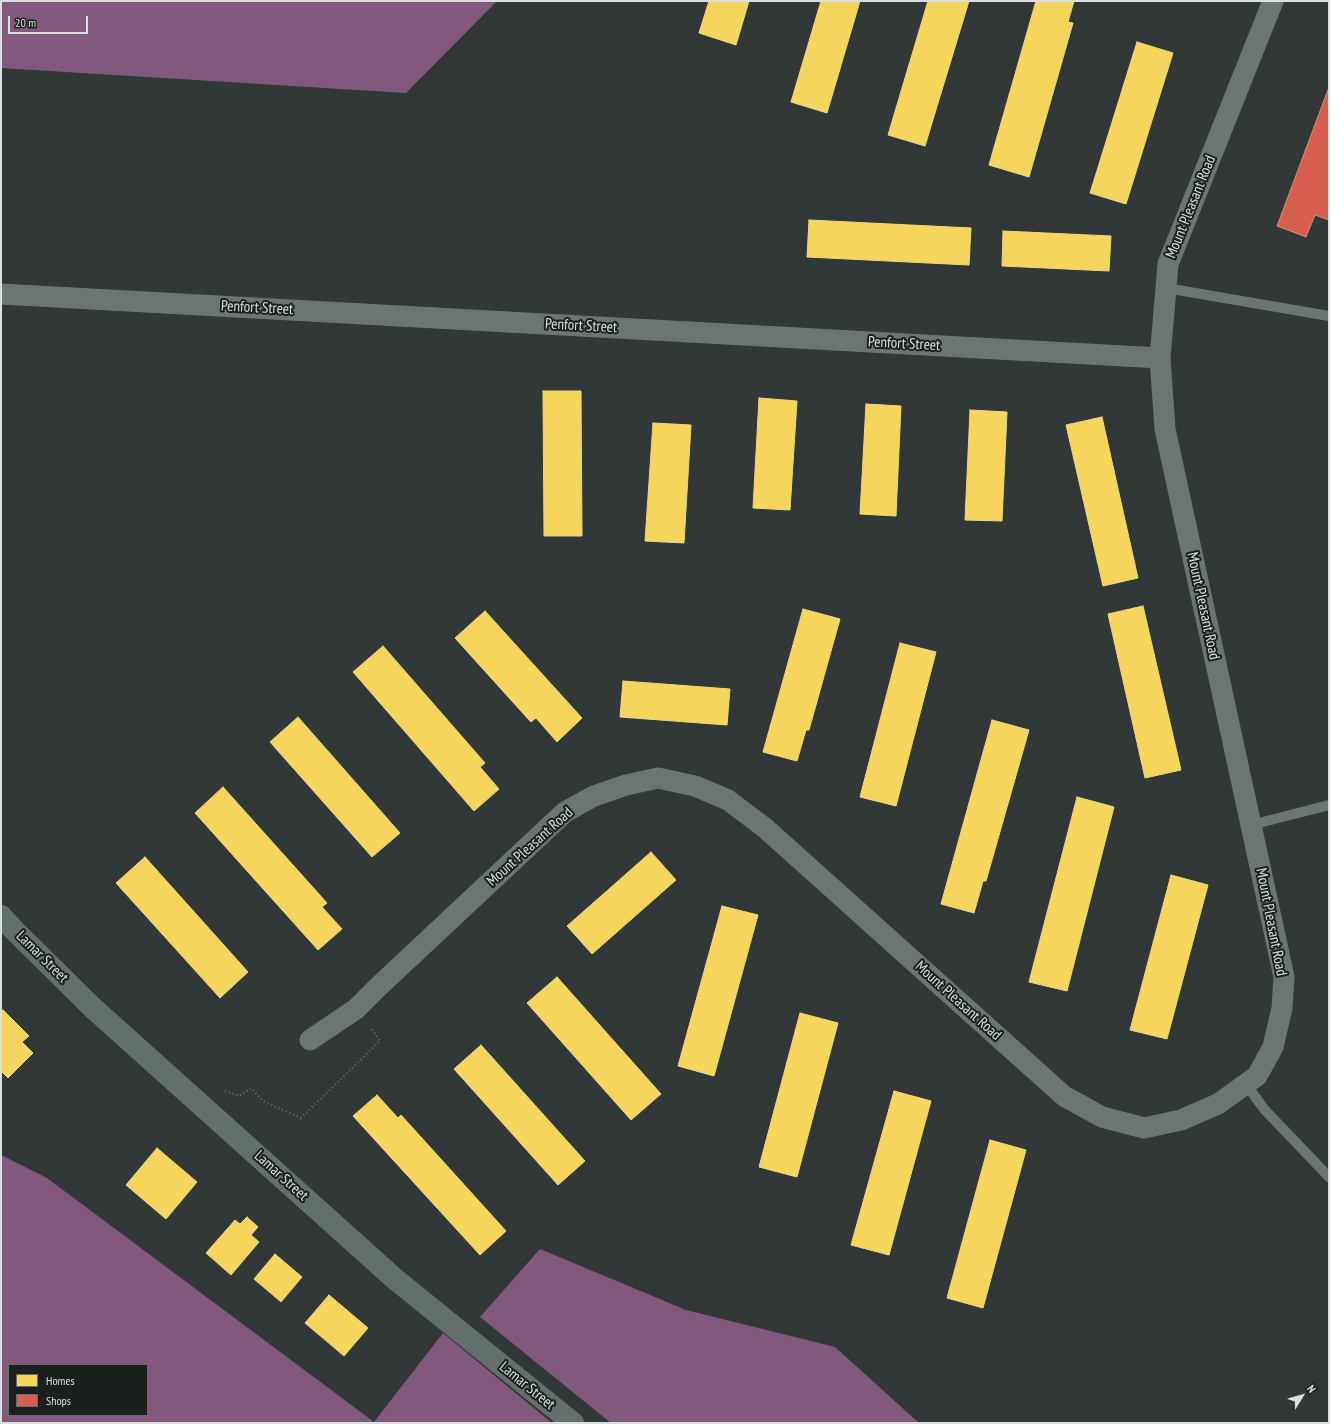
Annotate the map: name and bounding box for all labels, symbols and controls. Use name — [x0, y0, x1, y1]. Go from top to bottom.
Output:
scale bar — [10, 8, 90, 34]
text: 20 m — [15, 15, 36, 30]
street label: Mount Pleasant Road — [1162, 153, 1220, 261]
street label: Penfort Street — [221, 297, 293, 319]
street label: Penfort Street — [545, 315, 617, 337]
street label: Penfort Street — [868, 333, 940, 355]
street label: Mount Pleasant Road — [1183, 551, 1223, 661]
street label: Mount Pleasant Road — [483, 804, 577, 890]
street label: Mount Pleasant Road — [1252, 867, 1290, 977]
street label: Lamar Street — [12, 927, 72, 987]
street label: Mount Pleasant Road — [911, 958, 1005, 1044]
street label: Lamar Street — [250, 1147, 312, 1205]
street label: Lamar Street — [496, 1358, 558, 1414]
legend — [8, 1364, 148, 1416]
text: Homes — [46, 1373, 74, 1388]
north arrow — [1282, 1376, 1322, 1416]
text: N — [1304, 1382, 1319, 1395]
text: Shops — [46, 1393, 71, 1408]

